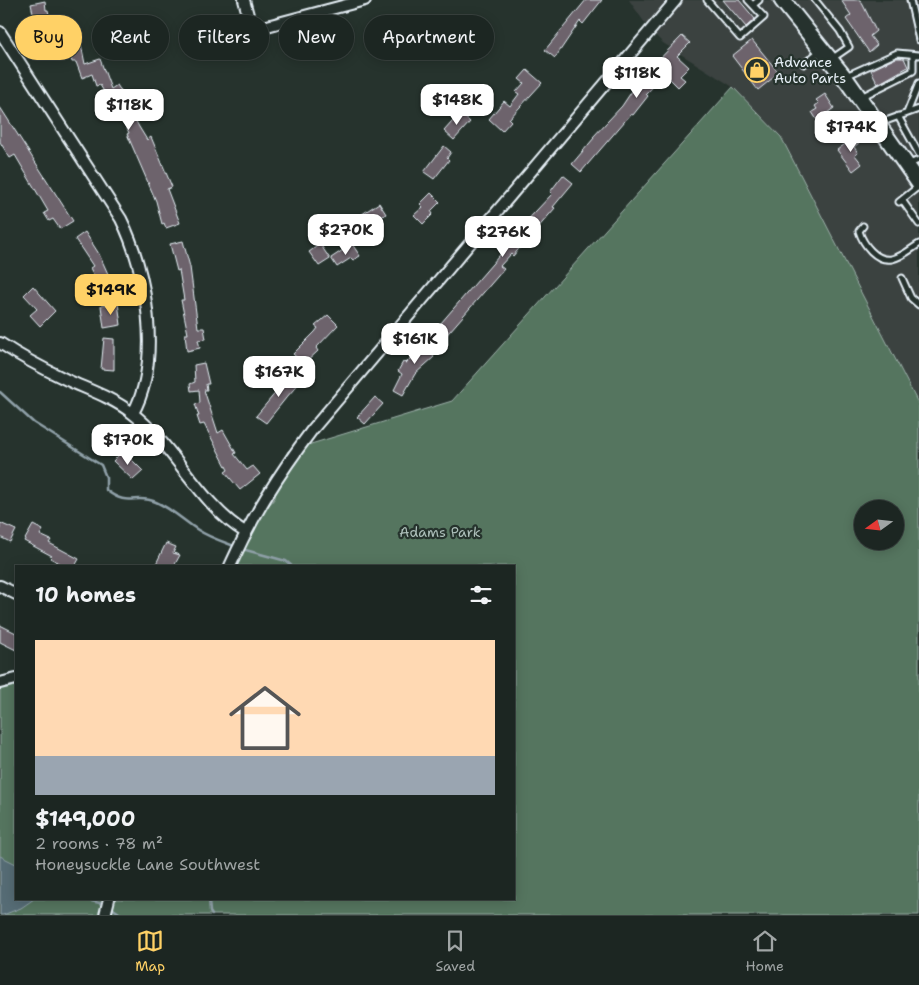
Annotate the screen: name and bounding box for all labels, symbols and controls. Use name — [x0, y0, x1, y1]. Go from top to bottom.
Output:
chip: Buy — [15, 15, 82, 60]
chip: Rent — [92, 15, 169, 60]
chip: Filters — [179, 15, 269, 60]
chip: New — [279, 15, 354, 60]
chip: Apartment — [364, 15, 494, 60]
place label: Advance Auto Parts — [774, 53, 846, 87]
pin: $118K — [602, 56, 672, 99]
shop icon: Advance Auto Parts — [744, 57, 770, 83]
text: $118K — [614, 62, 660, 83]
pin: $148K — [422, 84, 492, 126]
pin: $118K — [94, 88, 164, 131]
text: $148K — [432, 89, 482, 110]
text: $118K — [106, 94, 152, 115]
pin: $174K — [816, 110, 886, 153]
text: $174K — [826, 116, 876, 137]
pin: $270K — [311, 214, 381, 256]
pin: $276K — [468, 216, 538, 258]
text: $270K — [319, 219, 373, 240]
text: $276K — [476, 221, 530, 242]
pin: $149K — [76, 274, 146, 316]
text: $149K — [86, 279, 136, 300]
pin: $161K — [380, 322, 450, 365]
text: $161K — [392, 328, 438, 349]
pin: $167K — [244, 356, 314, 398]
text: $167K — [254, 361, 304, 382]
pin: $170K — [93, 424, 163, 466]
text: $170K — [103, 429, 153, 450]
north arrow — [854, 500, 904, 550]
map controls — [854, 500, 904, 550]
park label: Adams Park — [399, 523, 481, 541]
text: 10 homes — [35, 581, 136, 609]
icon: filters — [467, 581, 495, 609]
icon: home — [220, 673, 310, 763]
text: $149,000 — [35, 805, 135, 833]
text: 2 rooms · 78 m² — [35, 833, 163, 854]
text: Honeysuckle Lane Southwest — [35, 854, 260, 875]
tab: Map — [135, 927, 165, 975]
tab: Saved — [435, 927, 475, 975]
tab: Home — [745, 927, 784, 975]

